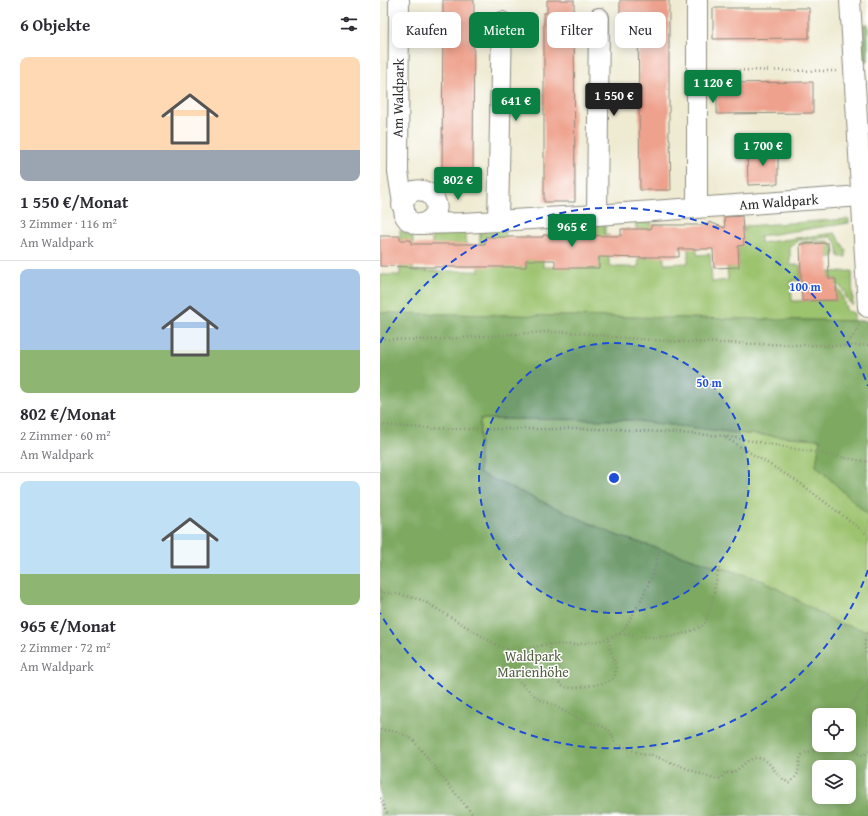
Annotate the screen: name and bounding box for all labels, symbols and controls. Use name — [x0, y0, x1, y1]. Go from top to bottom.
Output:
text: 6 Objekte — [20, 12, 90, 37]
chip: Kaufen — [392, 12, 461, 48]
chip: Mieten — [469, 12, 539, 48]
chip: Filter — [547, 12, 607, 48]
chip: Neu — [615, 12, 666, 48]
icon: filters — [338, 13, 360, 35]
street label: Am Waldpark — [387, 57, 409, 138]
pin: 1 120 € — [676, 70, 750, 104]
text: 1 120 € — [693, 73, 733, 92]
icon: home — [154, 83, 226, 155]
pin: 1 550 € — [577, 83, 651, 117]
text: 1 550 € — [594, 86, 634, 105]
pin: 641 € — [488, 88, 544, 122]
text: 641 € — [501, 91, 531, 110]
pin: 1 700 € — [726, 133, 800, 167]
text: 1 700 € — [743, 136, 783, 155]
pin: 802 € — [430, 167, 486, 201]
text: 802 € — [443, 170, 473, 189]
text: 1 550 €/Monat — [20, 189, 129, 214]
street label: Am Waldpark — [738, 189, 820, 215]
text: 3 Zimmer · 116 m² — [20, 214, 117, 233]
pin: 965 € — [544, 214, 600, 248]
text: 965 € — [557, 217, 587, 236]
text: Am Waldpark — [20, 233, 94, 252]
text: 100 m — [789, 278, 822, 295]
icon: home — [154, 295, 226, 367]
text: 50 m — [696, 374, 722, 391]
text: 802 €/Monat — [20, 401, 116, 426]
text: 2 Zimmer · 60 m² — [20, 426, 111, 445]
text: Am Waldpark — [20, 445, 94, 464]
centre of rings — [607, 471, 621, 485]
icon: home — [154, 507, 226, 579]
text: 965 €/Monat — [20, 613, 116, 638]
text: 2 Zimmer · 72 m² — [20, 638, 111, 657]
park label: Waldpark Marienhöhe — [497, 646, 569, 682]
text: Am Waldpark — [20, 657, 94, 676]
map controls — [812, 708, 856, 804]
button: locate — [812, 708, 856, 752]
button: layers — [812, 760, 856, 804]

